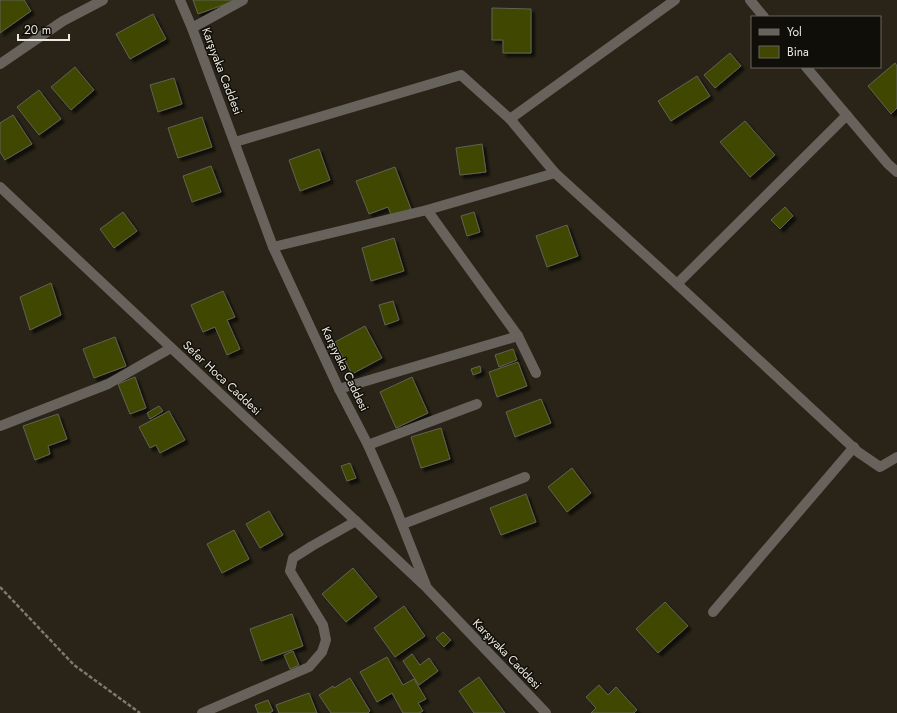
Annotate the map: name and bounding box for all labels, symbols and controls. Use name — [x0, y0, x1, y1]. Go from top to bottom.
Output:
scale bar — [18, 16, 69, 42]
legend — [751, 16, 881, 68]
text: 20 m — [24, 21, 51, 39]
text: Yol — [787, 23, 802, 41]
street label: Karşıyaka Caddesi — [197, 25, 247, 117]
text: Bina — [787, 43, 809, 61]
street label: Karşıyaka Caddesi — [317, 324, 373, 414]
street label: Sefer Hoca Caddesi — [179, 337, 265, 419]
street label: Karşıyaka Caddesi — [469, 615, 545, 693]

